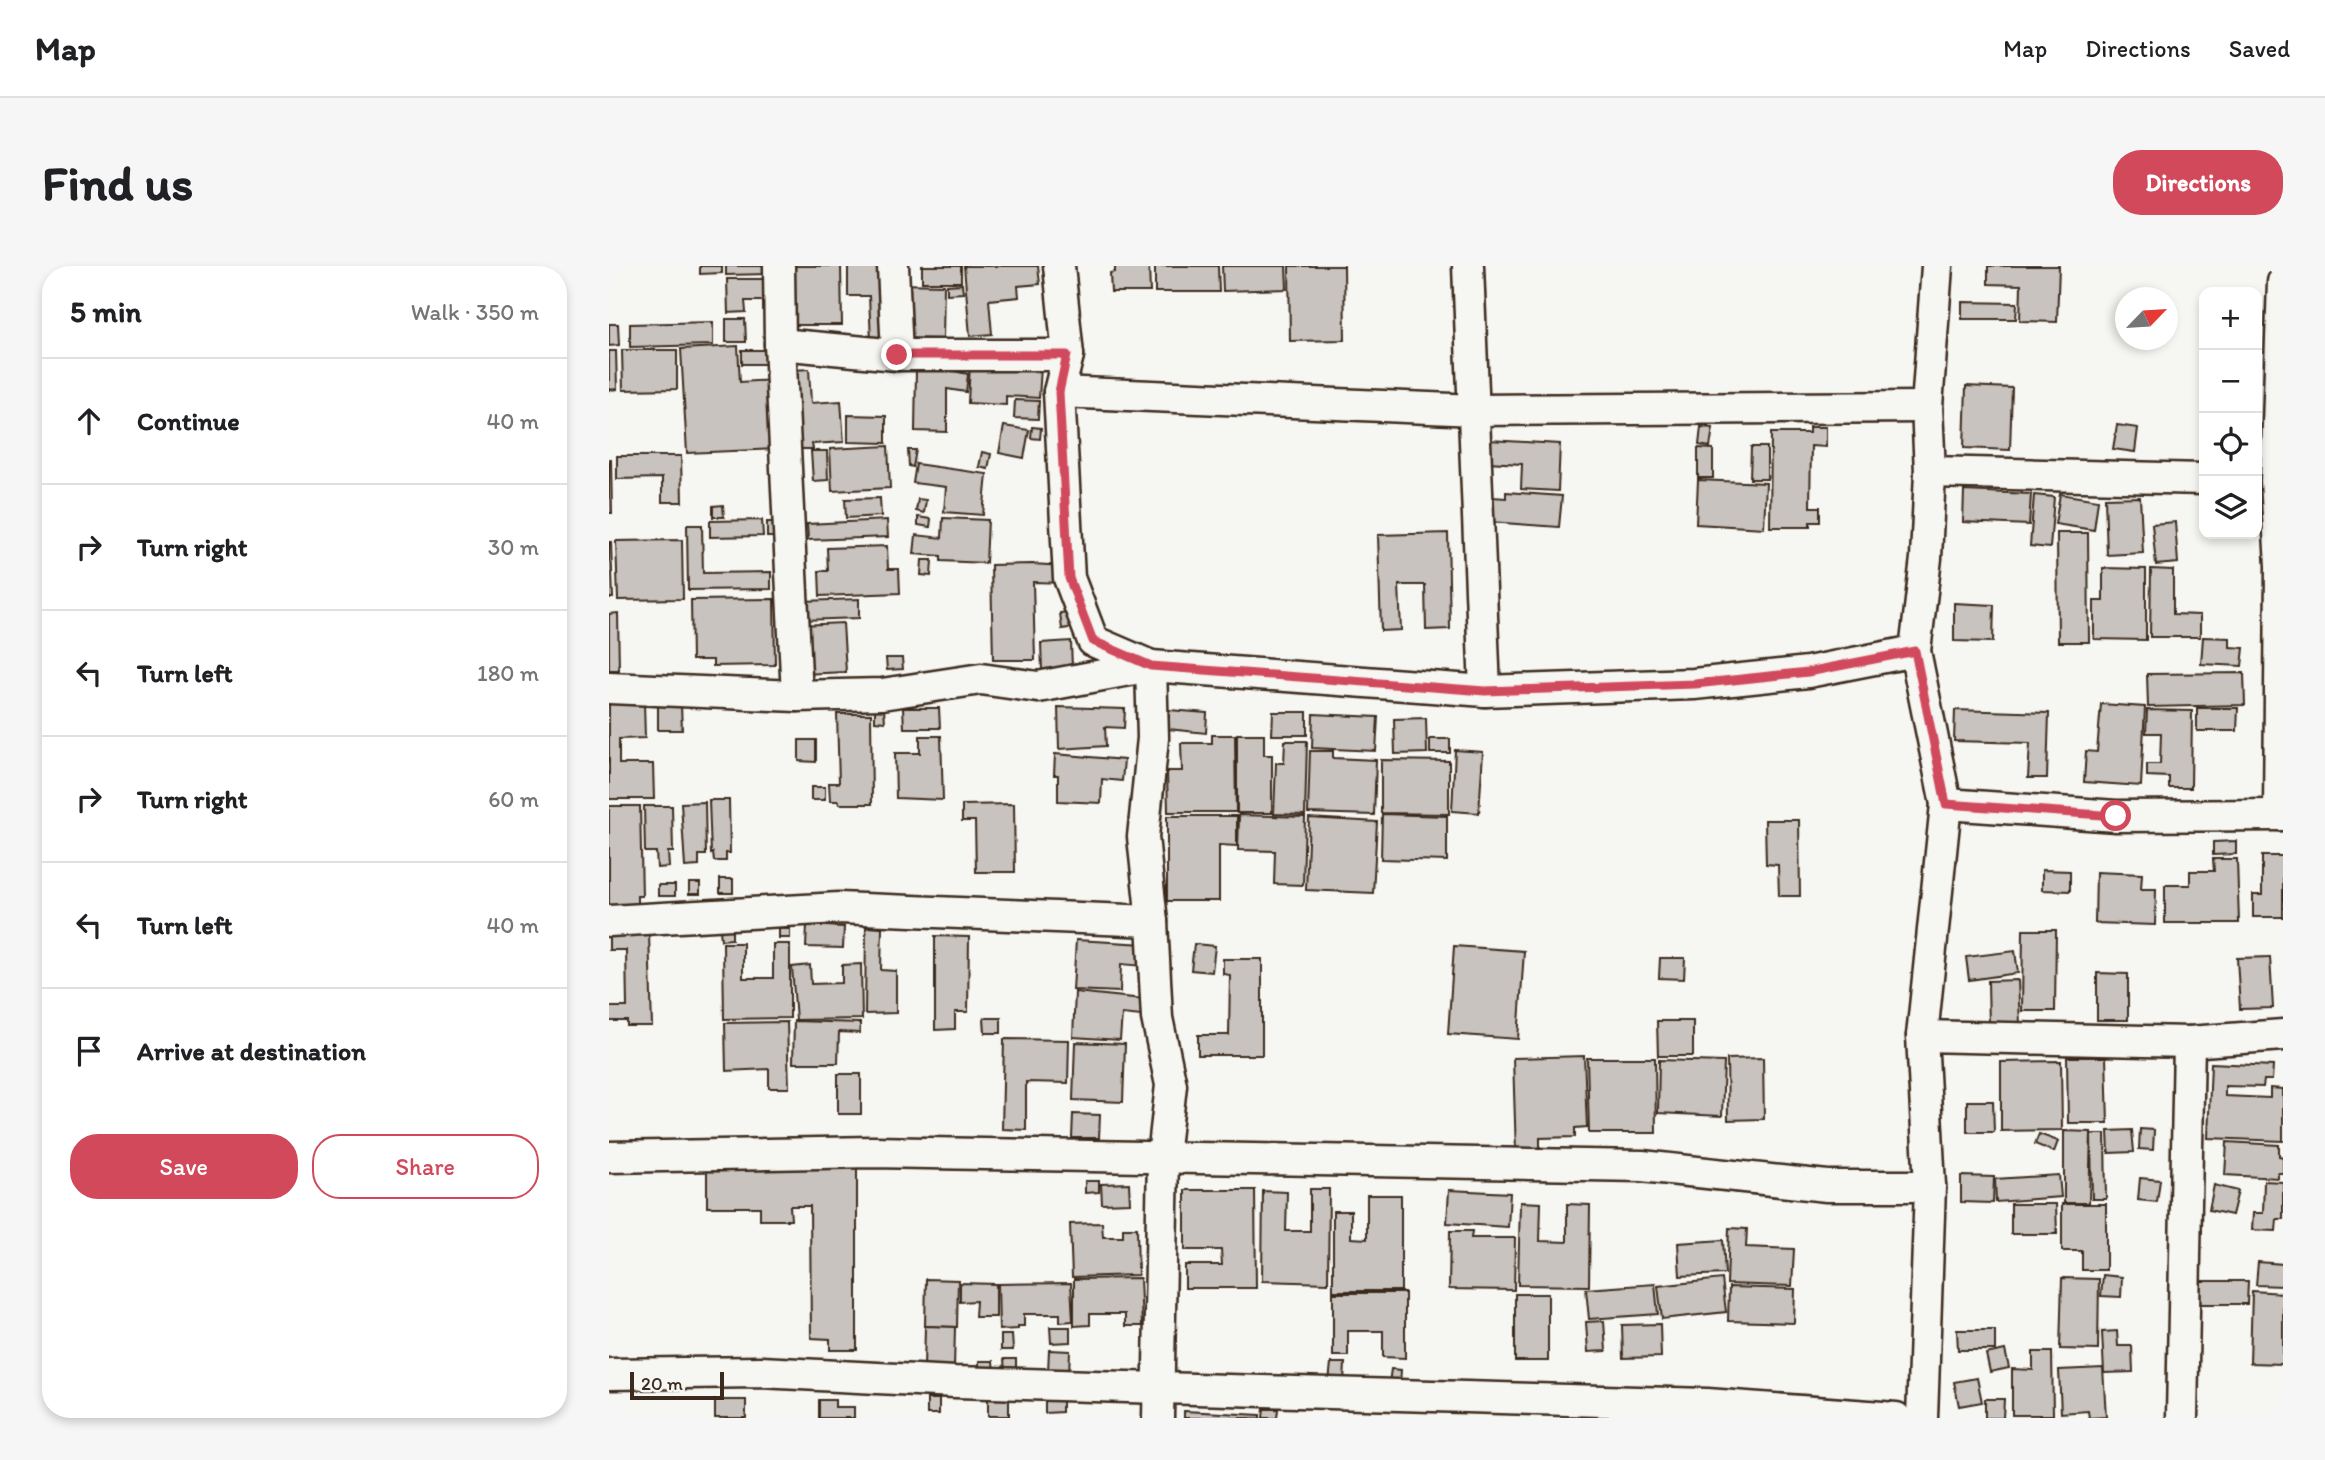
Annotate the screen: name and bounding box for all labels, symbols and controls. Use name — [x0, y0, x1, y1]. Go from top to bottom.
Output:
text: Map — [35, 29, 96, 68]
text: Map — [2003, 34, 2047, 63]
text: Directions — [2085, 34, 2191, 63]
text: Saved — [2229, 34, 2290, 63]
button: Directions — [2113, 150, 2283, 215]
text: Find us — [42, 153, 193, 212]
north arrow — [2115, 287, 2178, 350]
map controls — [2199, 287, 2262, 539]
button: + — [2199, 287, 2262, 350]
text: 5 min — [70, 293, 141, 330]
text: Walk · 350 m — [411, 298, 539, 326]
route end — [881, 339, 912, 370]
button: − — [2199, 350, 2262, 413]
icon: ahead — [70, 402, 108, 440]
text: Continue — [137, 405, 240, 437]
text: 40 m — [486, 407, 539, 435]
button: locate — [2199, 413, 2262, 476]
button: layers — [2199, 476, 2262, 539]
icon: right — [70, 528, 108, 566]
text: Turn right — [137, 531, 248, 563]
text: 30 m — [488, 533, 539, 561]
icon: left — [70, 654, 108, 692]
text: Turn left — [137, 657, 233, 689]
text: 180 m — [477, 659, 539, 687]
icon: right — [70, 780, 108, 818]
text: Turn right — [137, 783, 248, 815]
text: 60 m — [488, 785, 539, 813]
route start — [2100, 800, 2131, 831]
icon: left — [70, 906, 108, 944]
text: Turn left — [137, 909, 233, 941]
text: 40 m — [486, 911, 539, 939]
icon: arrive — [70, 1032, 108, 1070]
text: Arrive at destination — [137, 1035, 366, 1067]
button: Save — [70, 1134, 298, 1199]
button: Share — [312, 1134, 539, 1199]
scale bar — [630, 1369, 725, 1401]
text: 20 m — [641, 1372, 683, 1395]

